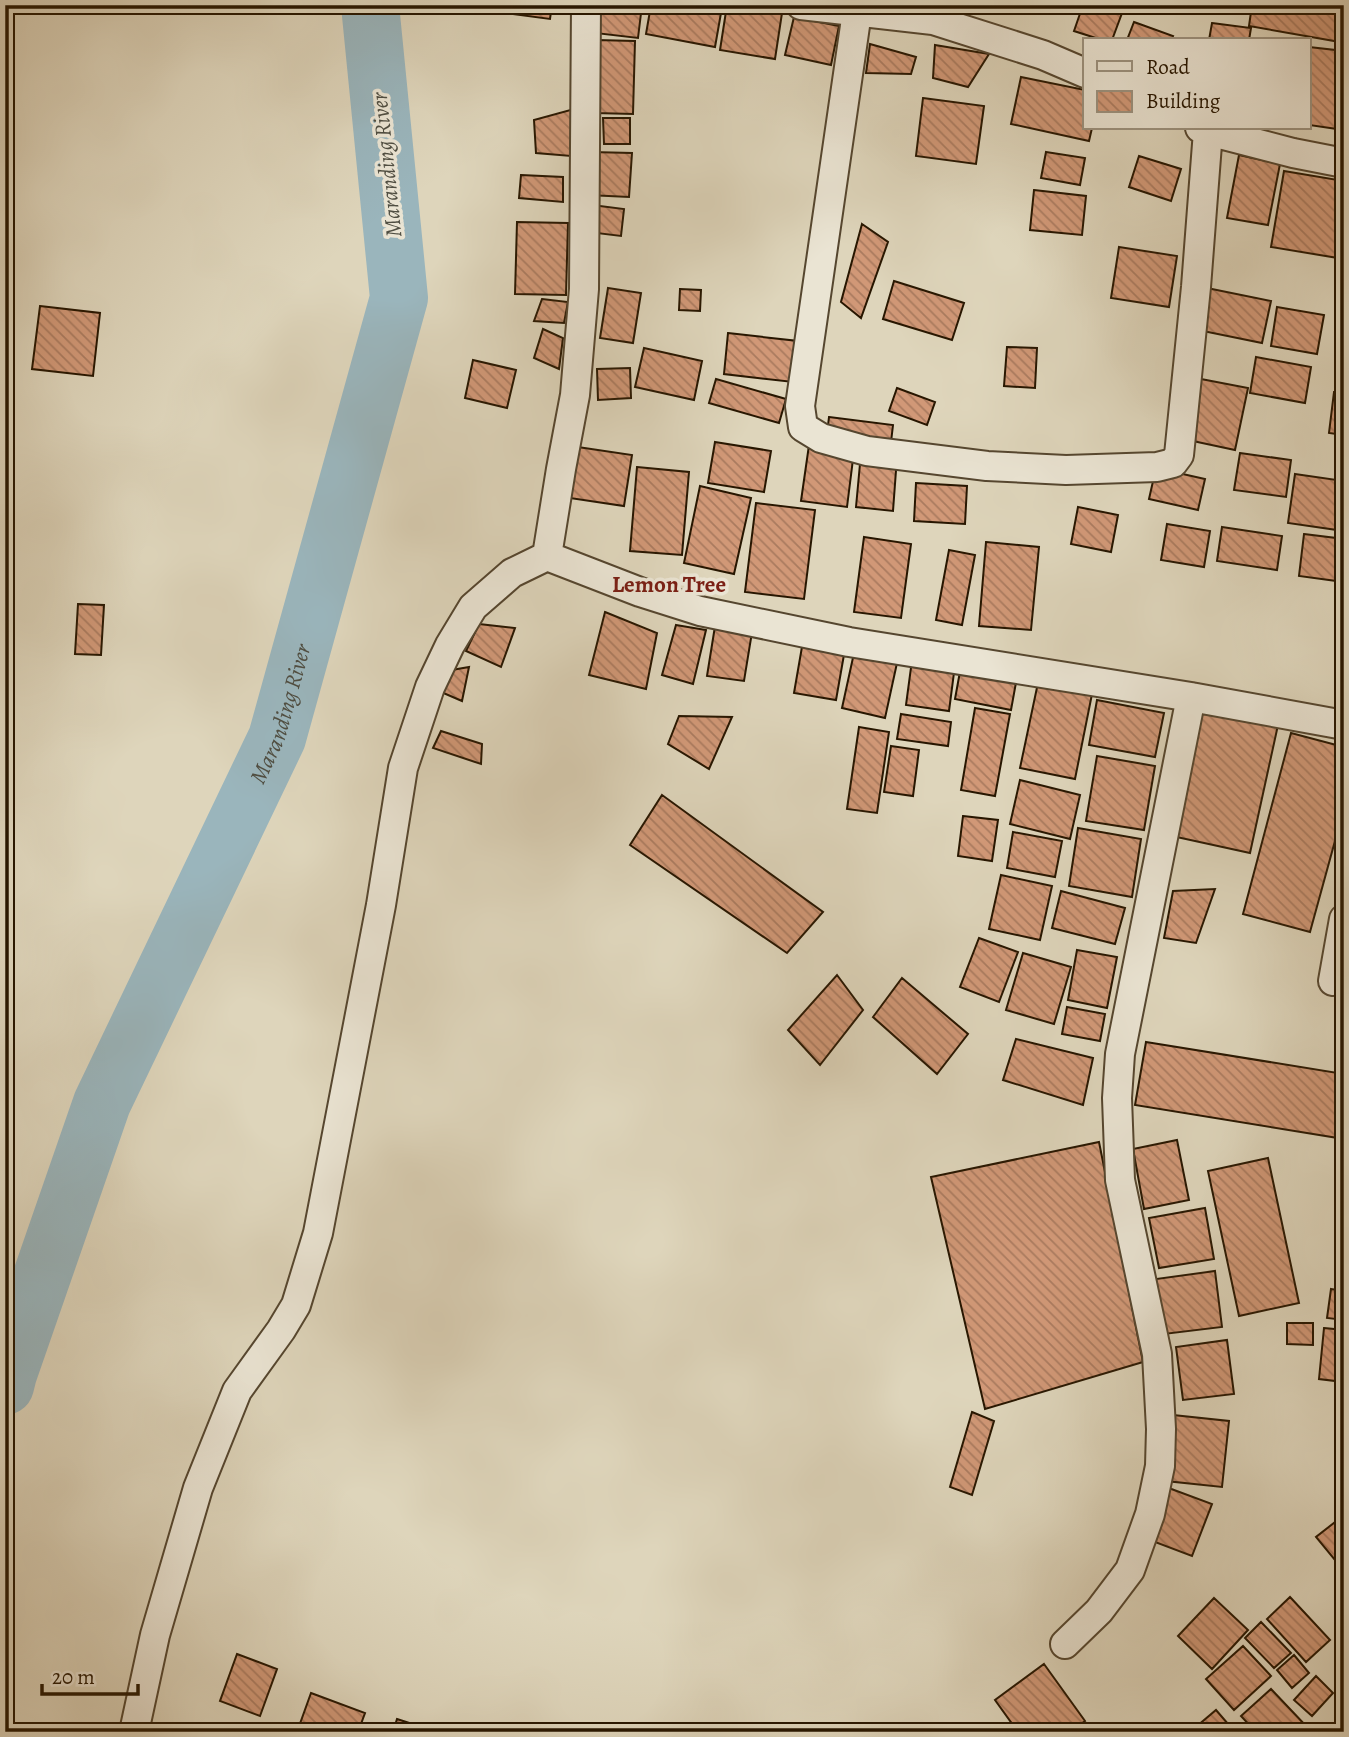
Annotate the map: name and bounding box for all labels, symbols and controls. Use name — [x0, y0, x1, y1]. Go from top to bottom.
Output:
legend — [1083, 38, 1310, 130]
text: Road — [1146, 53, 1190, 81]
text: Building — [1146, 87, 1221, 115]
water label: Maranding River — [363, 90, 410, 239]
district label: Lemon Tree — [612, 569, 726, 600]
water label: Maranding River — [242, 640, 319, 789]
scale bar — [42, 1653, 138, 1697]
text: 20 m — [52, 1663, 95, 1691]

